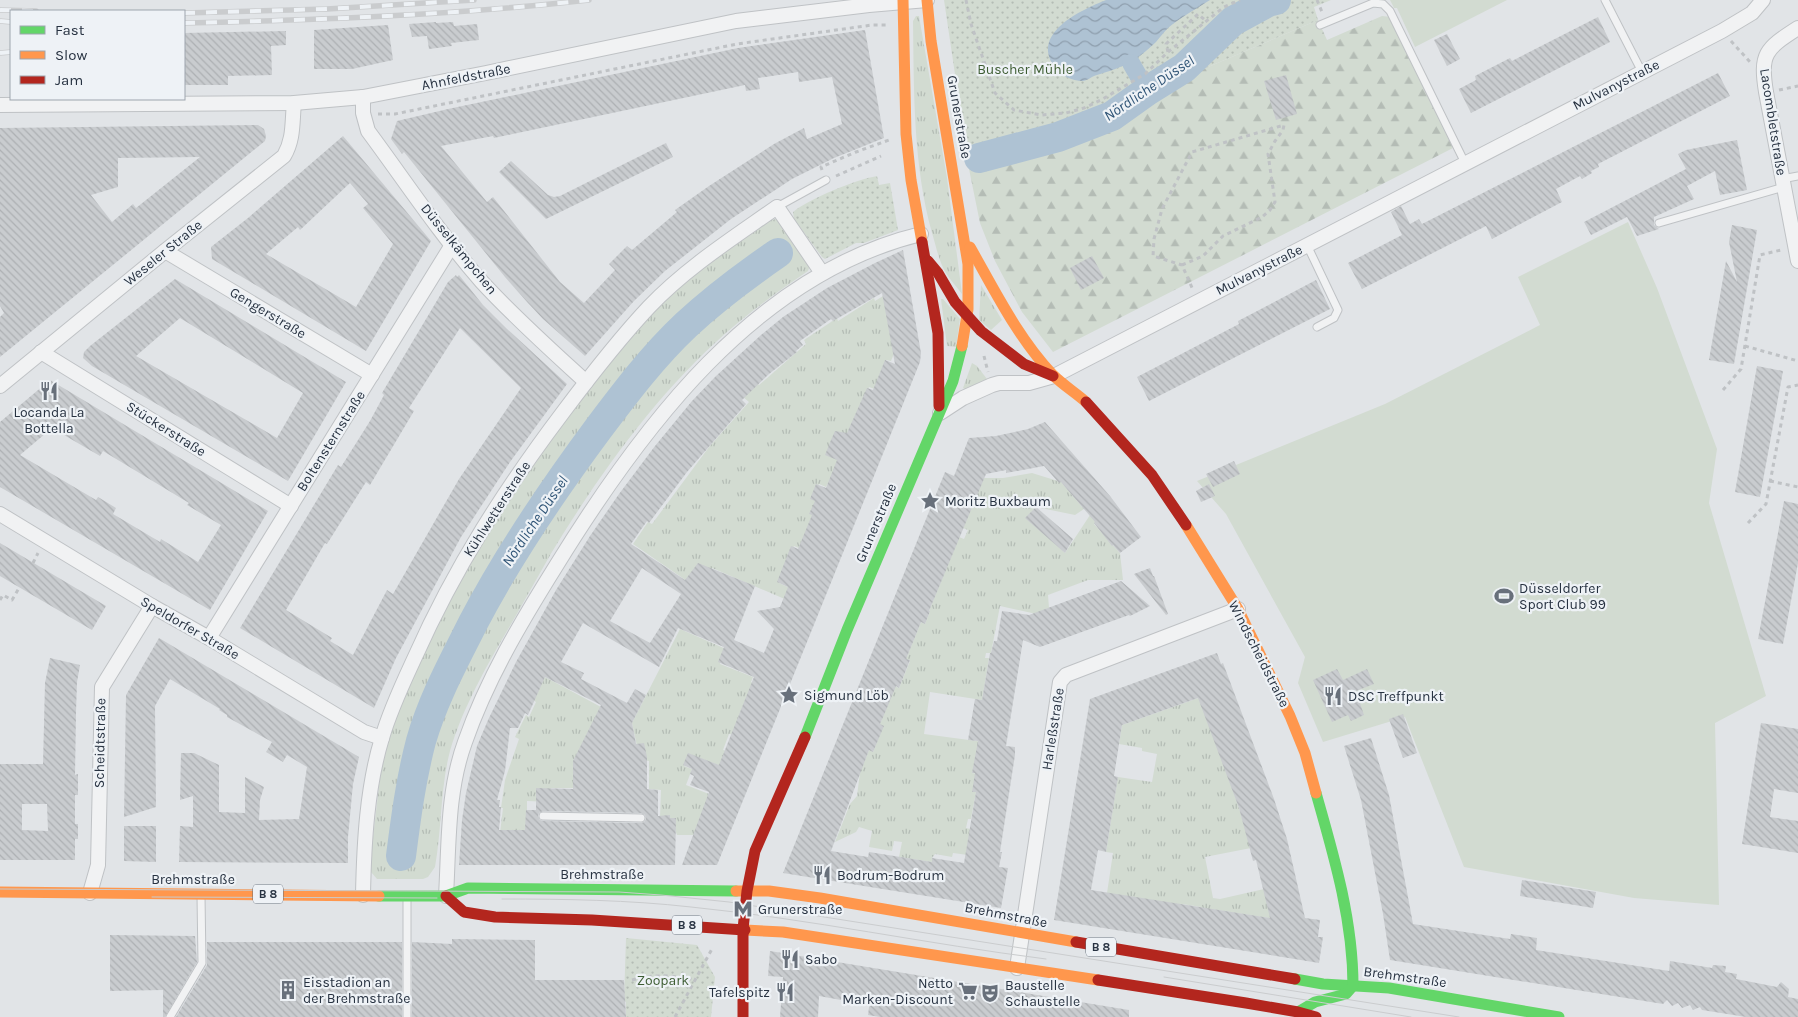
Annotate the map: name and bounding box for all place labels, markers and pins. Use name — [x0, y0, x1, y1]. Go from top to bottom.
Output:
restaurant icon: Locanda La Bottella — [38, 380, 60, 402]
place label: Locanda La Bottella — [13, 404, 85, 437]
place icon: Moritz Buxbaum — [919, 490, 941, 512]
place label: Moritz Buxbaum — [945, 493, 1051, 510]
place label: Düsseldorfer Sport Club 99 — [1519, 580, 1606, 613]
sports icon: Düsseldorfer Sport Club 99 — [1493, 585, 1515, 607]
place icon: Sigmund Löb — [778, 684, 800, 706]
restaurant icon: DSC Treffpunkt — [1322, 685, 1344, 707]
place label: Sigmund Löb — [804, 687, 889, 704]
place label: DSC Treffpunkt — [1348, 688, 1444, 705]
restaurant icon: Bodrum-Bodrum — [811, 864, 833, 886]
place label: Bodrum-Bodrum — [837, 867, 944, 884]
metro station icon: Grunerstraße — [732, 898, 754, 920]
place label: Grunerstraße — [758, 901, 842, 918]
restaurant icon: Sabo — [779, 948, 801, 970]
place label: Sabo — [805, 951, 837, 968]
place label: Eisstadion an der Brehmstraße — [303, 974, 411, 1007]
place label: Netto Marken-Discount — [842, 975, 953, 1008]
place label: Baustelle Schaustelle — [1005, 977, 1080, 1010]
building icon: Eisstadion an der Brehmstraße — [277, 979, 299, 1001]
supermarket icon: Netto Marken-Discount — [957, 980, 979, 1002]
restaurant icon: Tafelspitz — [774, 981, 796, 1003]
theatre icon: Baustelle Schaustelle — [979, 982, 1001, 1004]
place label: Tafelspitz — [709, 984, 770, 1001]

